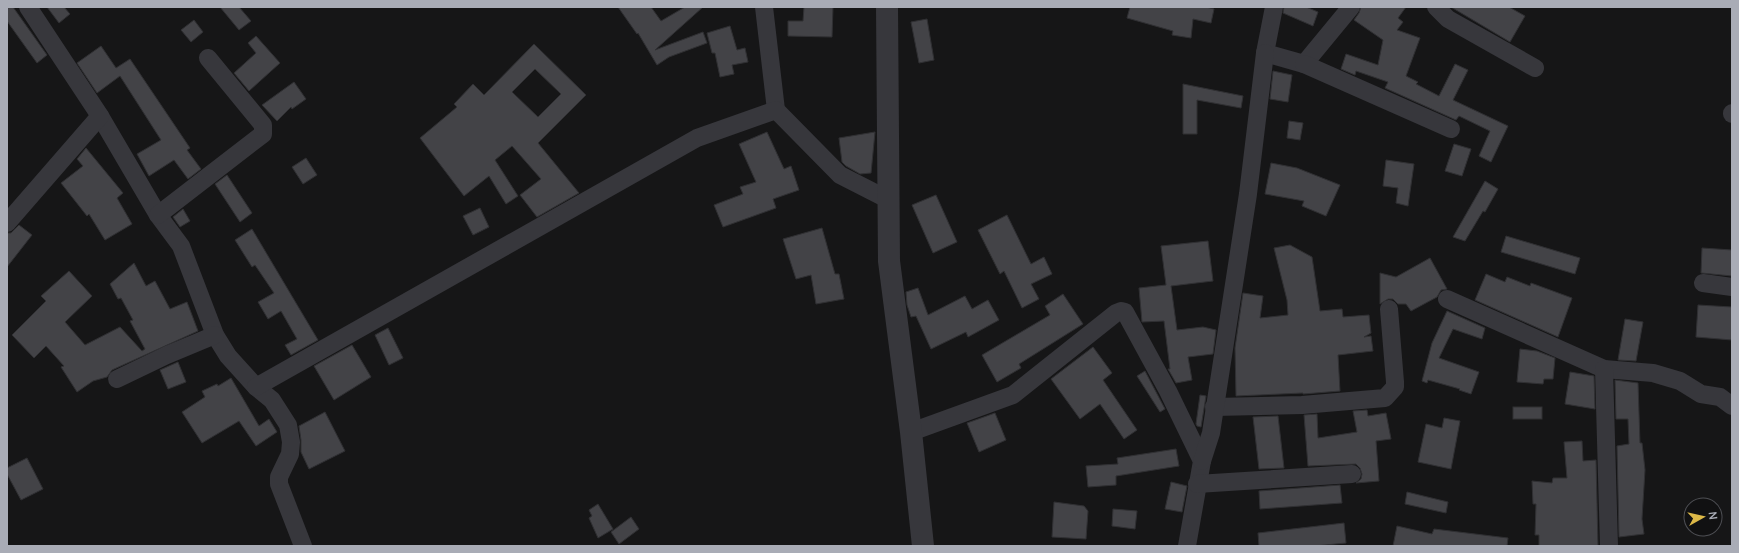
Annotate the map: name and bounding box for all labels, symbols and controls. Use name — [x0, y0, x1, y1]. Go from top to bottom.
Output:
north arrow — [1683, 497, 1723, 537]
text: N — [1705, 511, 1721, 521]

